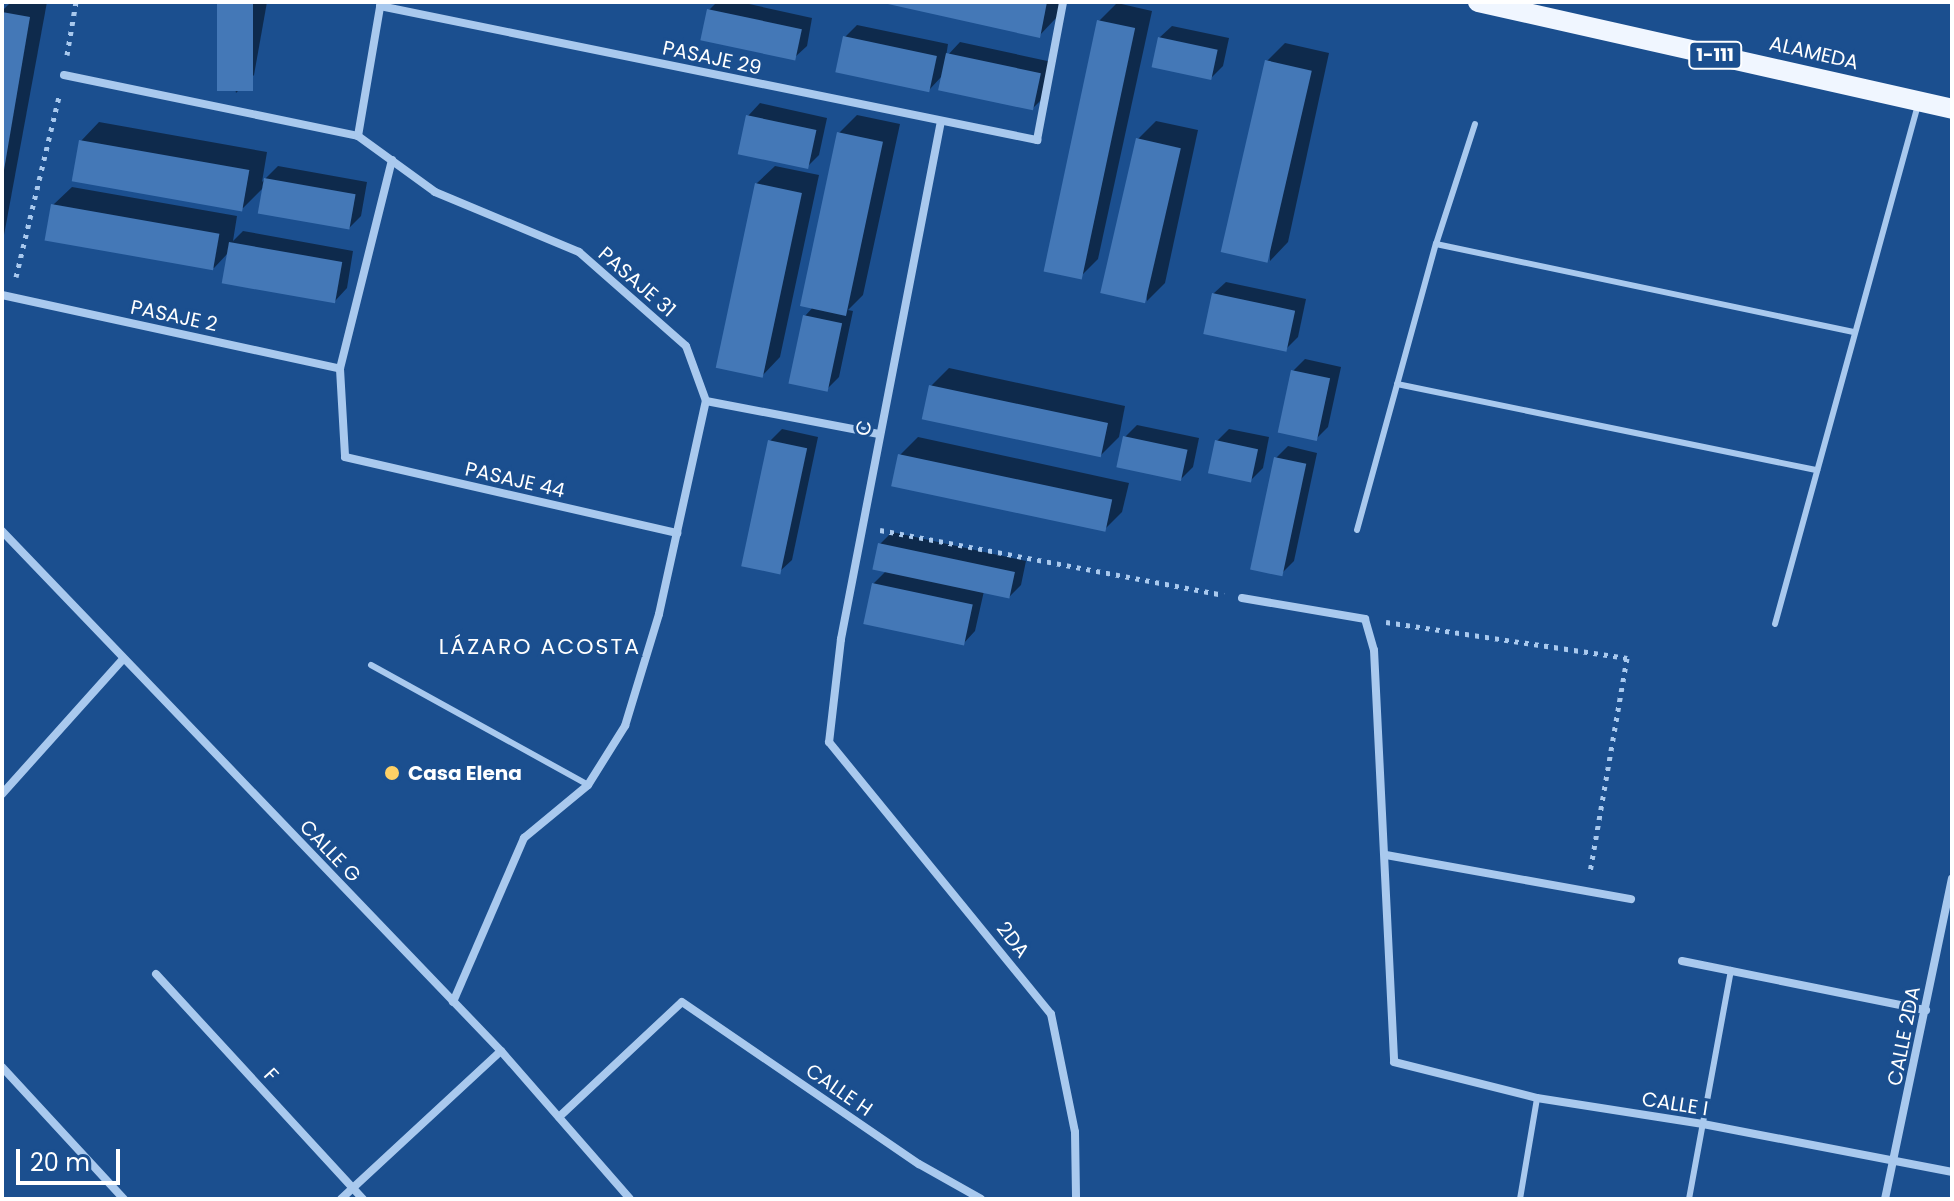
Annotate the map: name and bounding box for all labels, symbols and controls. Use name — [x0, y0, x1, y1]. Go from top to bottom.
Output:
street label: ALAMEDA — [1767, 31, 1861, 75]
street label: PASAJE 29 — [660, 36, 764, 80]
road number: 1-111 — [1687, 41, 1743, 69]
street label: PASAJE 31 — [593, 242, 681, 322]
street label: PASAJE 2 — [128, 295, 220, 337]
street label: C — [851, 418, 877, 438]
street label: PASAJE 44 — [463, 457, 567, 503]
district label: LÁZARO ACOSTA — [439, 634, 641, 660]
place label: Casa Elena — [408, 761, 522, 785]
marker: Casa Elena — [383, 764, 401, 782]
street label: CALLE G — [294, 815, 366, 887]
street label: 2DA — [992, 917, 1034, 963]
street label: CALLE 2DA — [1883, 984, 1925, 1088]
street label: CALLE H — [801, 1058, 877, 1122]
street label: F — [259, 1063, 283, 1087]
street label: CALLE I — [1640, 1087, 1710, 1121]
scale bar — [20, 1133, 124, 1183]
text: 20 m — [30, 1146, 90, 1179]

